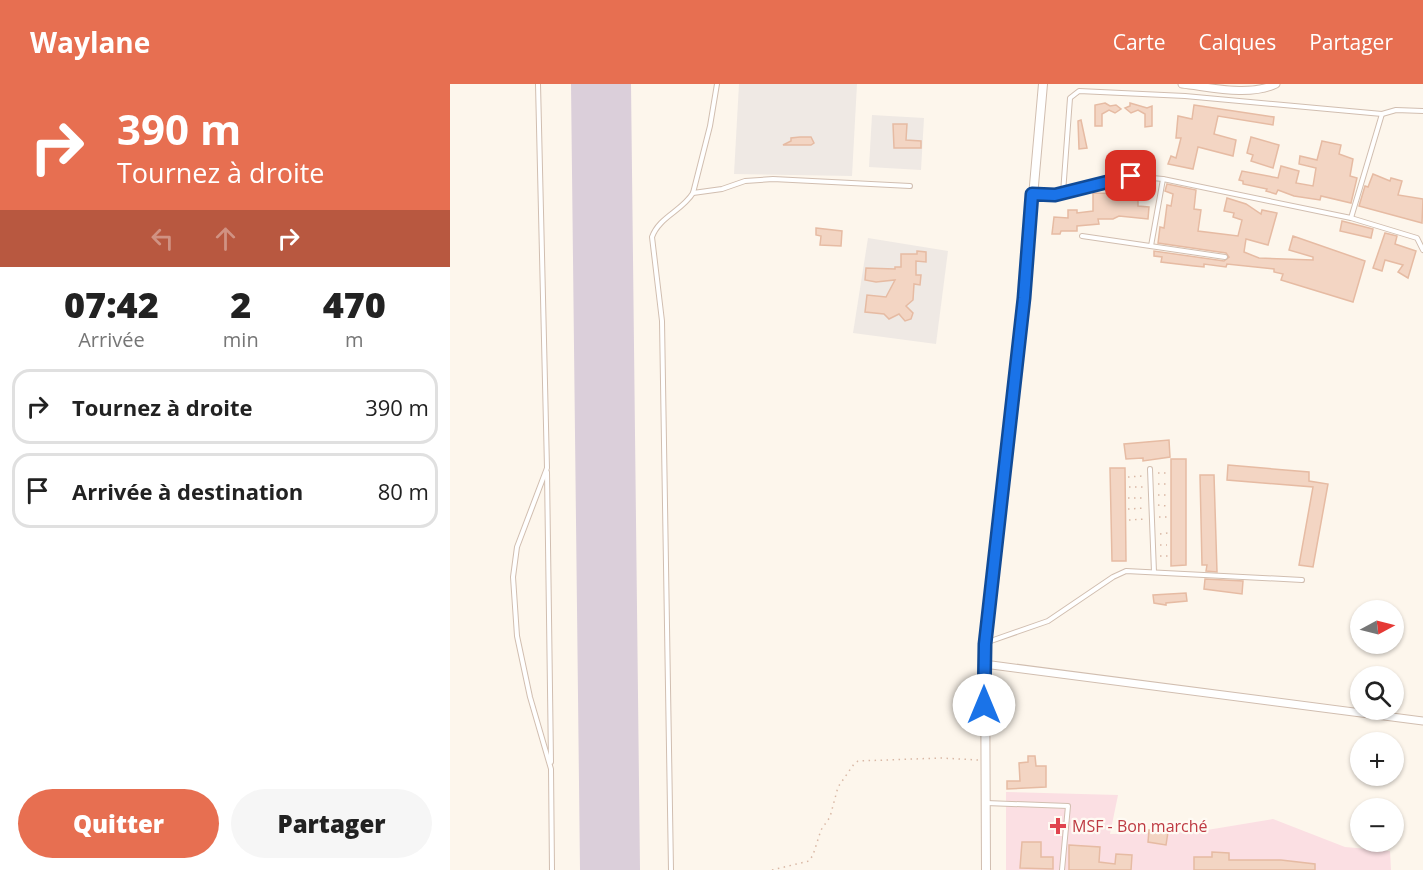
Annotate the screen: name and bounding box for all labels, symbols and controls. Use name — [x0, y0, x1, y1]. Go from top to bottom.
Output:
text: Waylane — [30, 23, 150, 61]
text: Carte — [1113, 28, 1165, 56]
text: Calques — [1198, 28, 1276, 56]
text: Partager — [1309, 28, 1393, 56]
text: 390 m — [117, 100, 241, 157]
icon: right — [18, 108, 96, 186]
pin — [1105, 150, 1156, 201]
text: Tournez à droite — [117, 154, 325, 191]
icon: arrive — [1114, 159, 1147, 192]
icon: left — [146, 222, 179, 255]
icon: ahead — [209, 222, 242, 255]
icon: right — [272, 222, 305, 255]
text: 07:42 — [64, 280, 159, 329]
text: 2 — [230, 280, 251, 329]
text: 470 — [323, 280, 386, 329]
text: Arrivée — [78, 326, 145, 353]
text: min — [223, 326, 259, 353]
text: m — [345, 326, 364, 353]
icon: right — [21, 390, 54, 423]
text: Tournez à droite — [72, 392, 253, 422]
text: 390 m — [365, 392, 429, 422]
icon: arrive — [21, 474, 54, 507]
text: Arrivée à destination — [72, 476, 303, 506]
text: 80 m — [378, 476, 429, 506]
north arrow — [1350, 600, 1404, 654]
map controls — [1350, 600, 1404, 852]
button: search — [1350, 666, 1404, 720]
position arrow — [952, 673, 1016, 737]
button: + — [1350, 732, 1404, 786]
button: Quitter — [18, 789, 219, 858]
button: Partager — [231, 789, 432, 858]
button: − — [1350, 798, 1404, 852]
place label: MSF - Bon marché — [1072, 815, 1208, 837]
marker: MSF - Bon marché — [1049, 817, 1067, 835]

